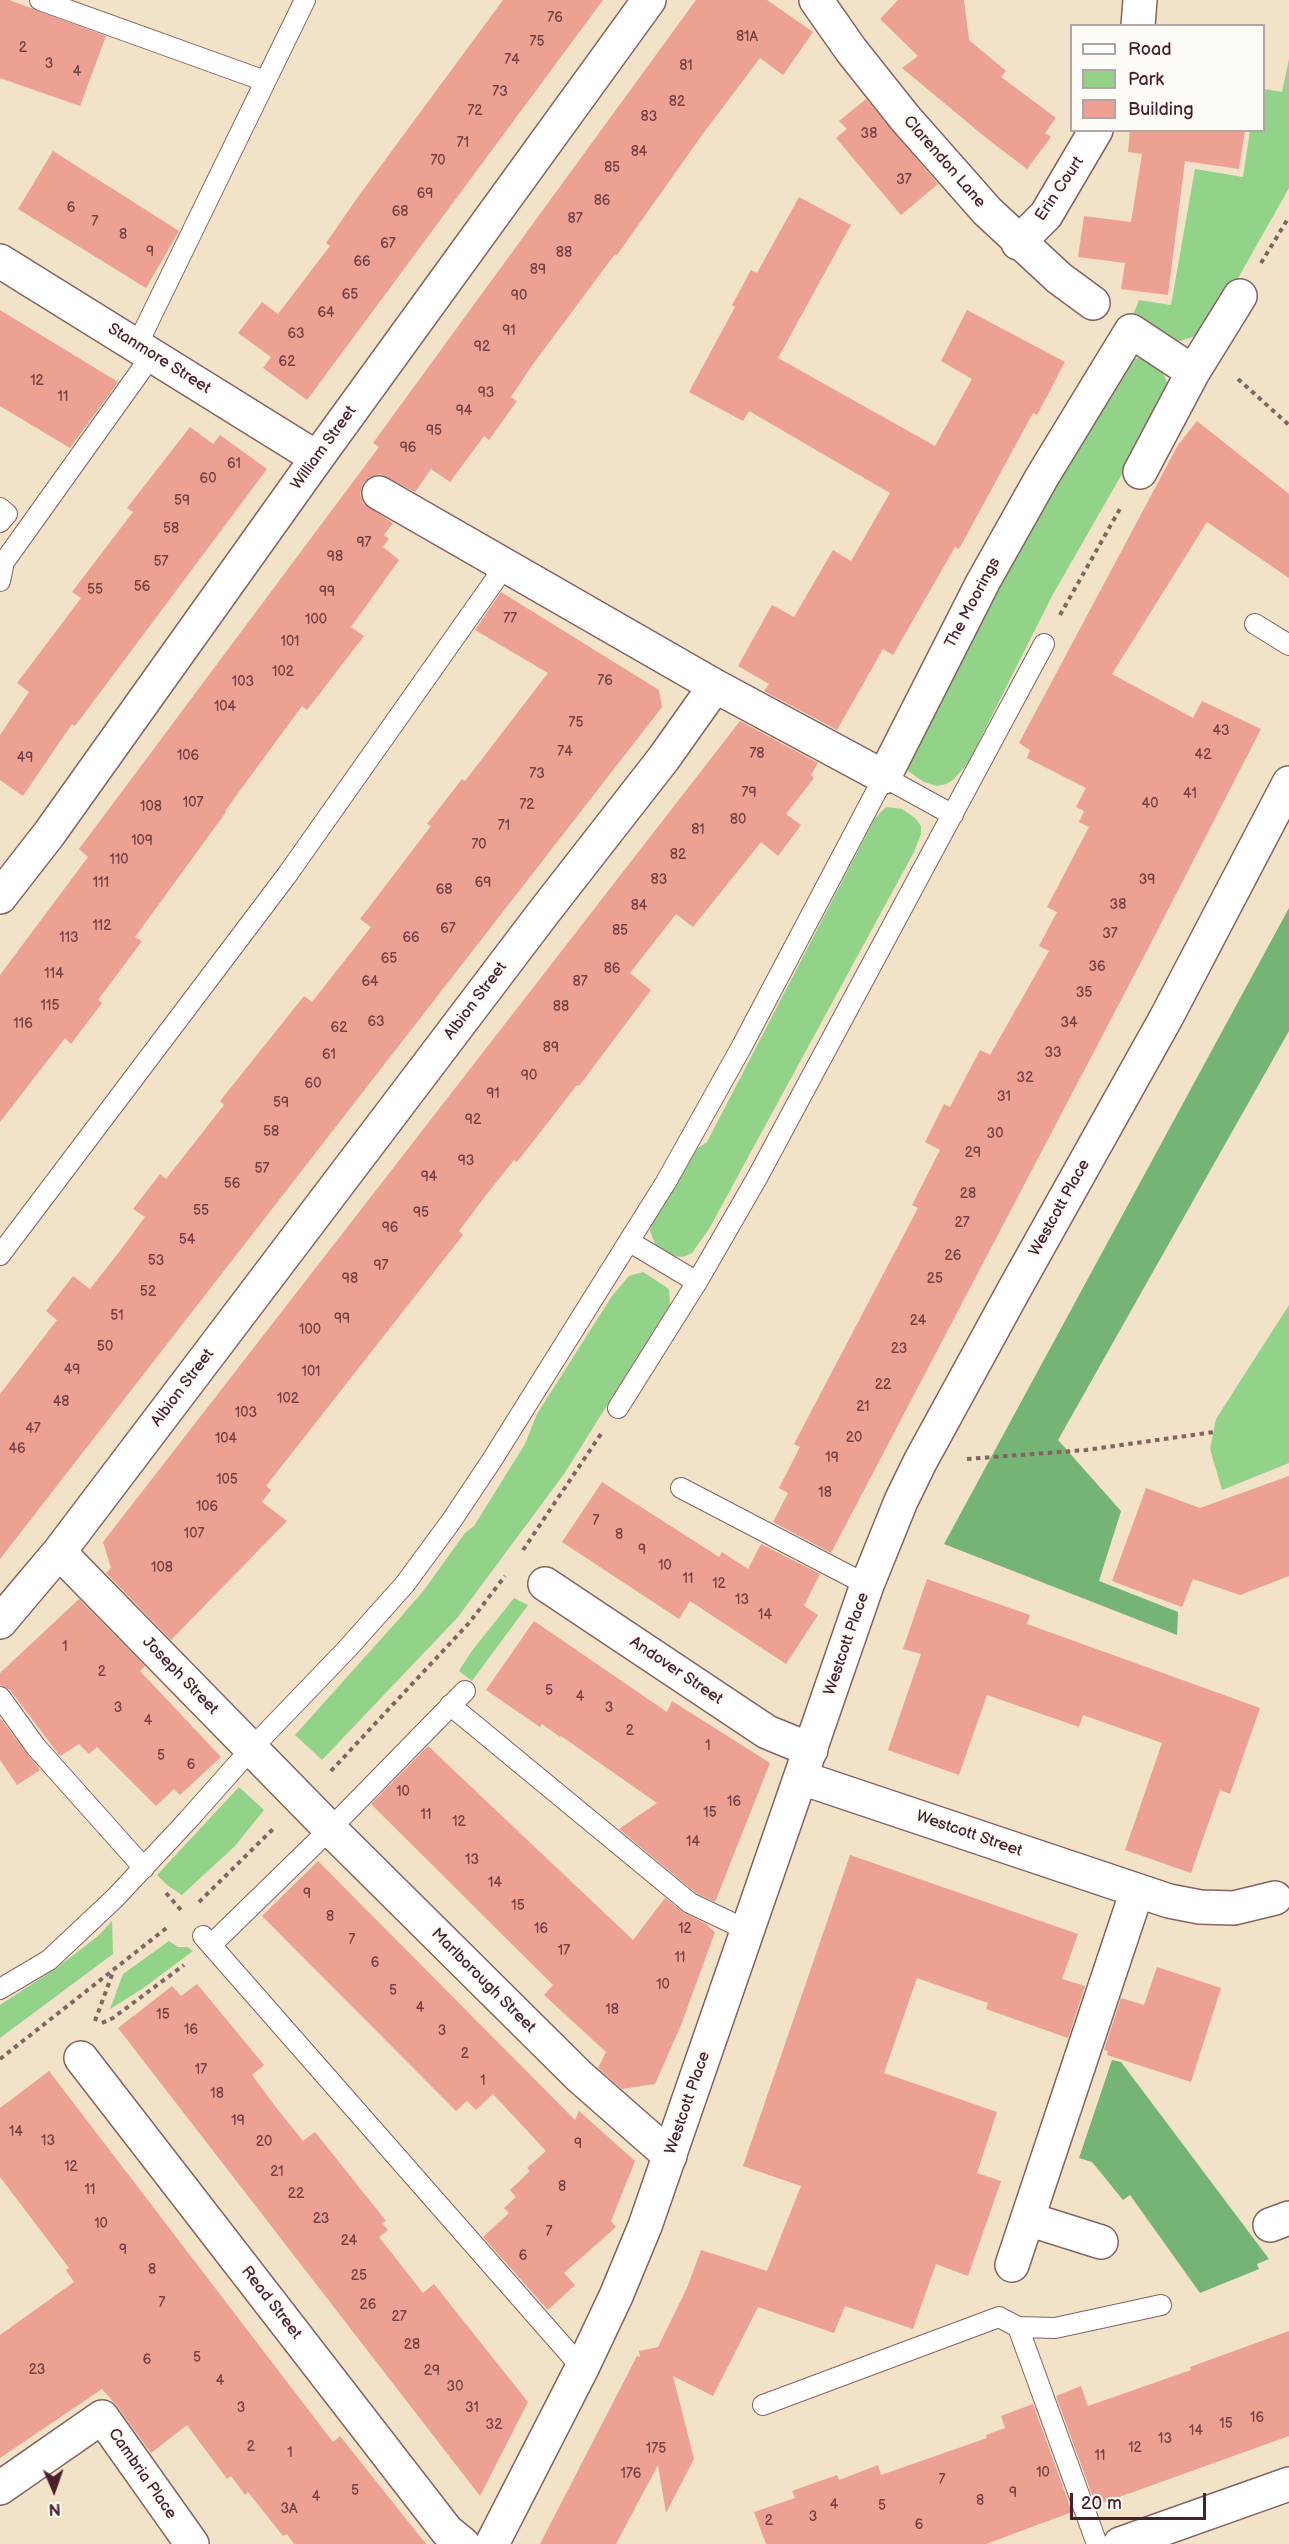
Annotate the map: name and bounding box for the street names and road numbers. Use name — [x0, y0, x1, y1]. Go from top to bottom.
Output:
street label: Clarendon Lane — [899, 112, 989, 212]
street label: Erin Court — [1031, 153, 1089, 225]
street label: Stanmore Street — [104, 320, 214, 398]
street label: William Street — [287, 402, 361, 494]
street label: The Moorings — [941, 555, 1005, 651]
street label: Albion Street — [441, 958, 511, 1044]
street label: Westcott Place — [1026, 1156, 1094, 1260]
street label: Albion Street — [148, 1345, 218, 1431]
street label: Westcott Place — [820, 1590, 874, 1698]
street label: Joseph Street — [138, 1633, 222, 1719]
street label: Andover Street — [626, 1633, 726, 1709]
street label: Westcott Street — [913, 1807, 1025, 1861]
street label: Marlborough Street — [427, 1925, 539, 2037]
street label: Westcott Place — [661, 2049, 715, 2157]
street label: Read Street — [237, 2263, 305, 2343]
street label: Cambria Place — [104, 2425, 180, 2523]

